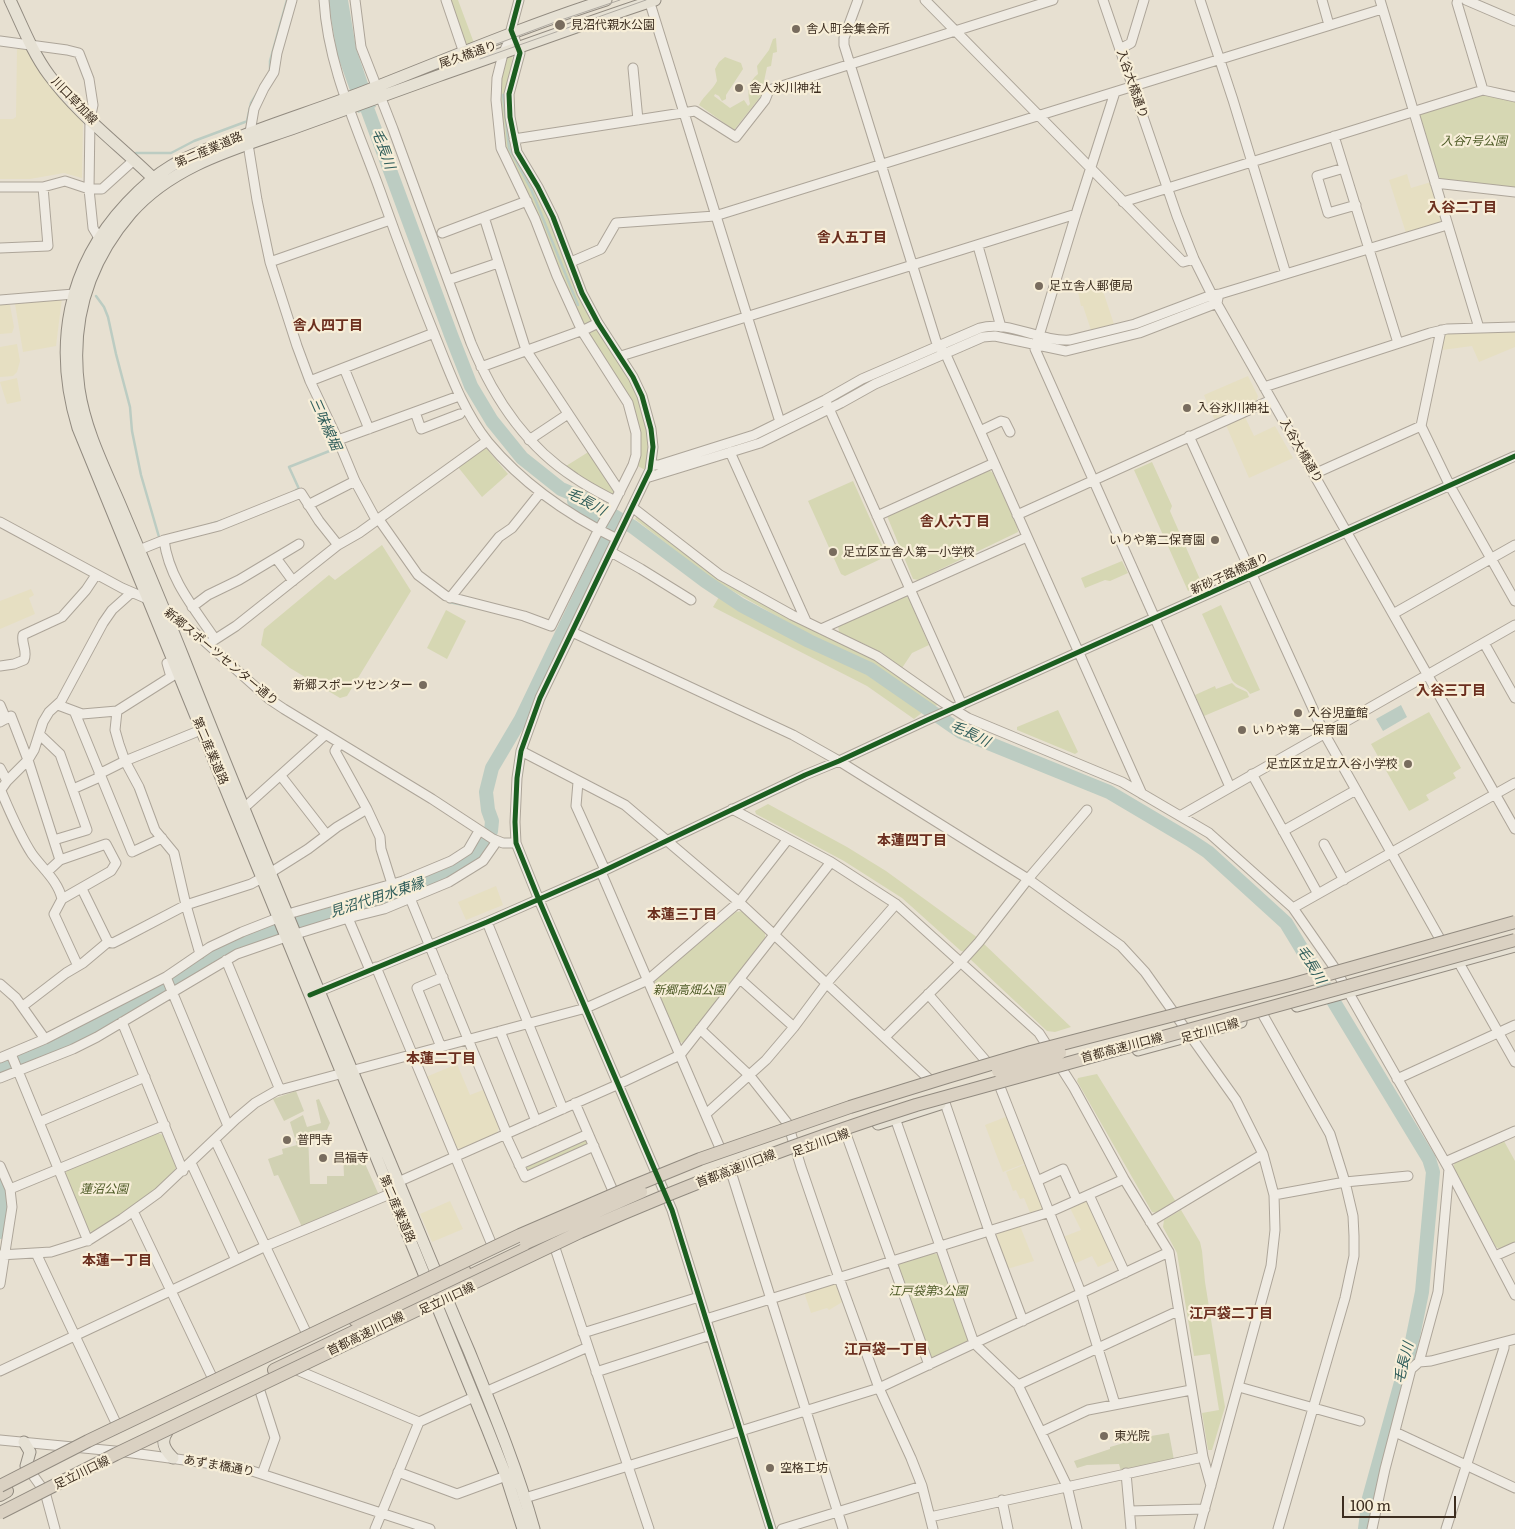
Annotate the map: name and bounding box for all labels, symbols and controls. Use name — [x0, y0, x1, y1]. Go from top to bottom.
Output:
marker: 見沼代親水公園 — [553, 18, 567, 32]
place label: 見沼代親水公園 — [571, 18, 655, 32]
place label: 舎人町会集会所 — [806, 22, 890, 36]
marker: 舎人町会集会所 — [790, 23, 802, 35]
street label: 尾久橋通り — [437, 38, 499, 72]
street label: 入谷大橋通り — [1113, 48, 1151, 120]
street label: 川口草加線 — [48, 74, 100, 128]
place label: 舎人氷川神社 — [749, 81, 821, 95]
marker: 舎人氷川神社 — [733, 82, 745, 94]
water label: 毛長川 — [368, 126, 398, 172]
street label: 第二産業道路 — [173, 129, 245, 171]
park label: 入谷7号公園 — [1441, 134, 1507, 148]
district label: 入谷二丁目 — [1427, 200, 1497, 216]
district label: 舎人五丁目 — [817, 230, 887, 246]
place label: 足立舎人郵便局 — [1049, 279, 1133, 293]
marker: 足立舎人郵便局 — [1033, 280, 1045, 292]
district label: 舎人四丁目 — [293, 318, 363, 334]
water label: 三味線堀 — [306, 395, 344, 453]
place label: 入谷氷川神社 — [1197, 401, 1269, 415]
marker: 入谷氷川神社 — [1181, 402, 1193, 414]
street label: 入谷大橋通り — [1277, 416, 1325, 486]
water label: 毛長川 — [564, 485, 608, 519]
district label: 舎人六丁目 — [920, 514, 990, 530]
place label: いりや第二保育園 — [1109, 533, 1205, 547]
marker: いりや第二保育園 — [1209, 534, 1221, 546]
place label: 足立区立舎人第一小学校 — [843, 545, 975, 559]
marker: 足立区立舎人第一小学校 — [827, 546, 839, 558]
street label: 新砂子路橋通り — [1189, 550, 1271, 598]
street label: 新郷スポーツセンター通り — [161, 605, 281, 709]
place label: 新郷スポーツセンター — [293, 678, 413, 692]
marker: 新郷スポーツセンター — [417, 679, 429, 691]
district label: 入谷三丁目 — [1416, 683, 1486, 699]
place label: 入谷児童館 — [1308, 706, 1368, 720]
marker: 入谷児童館 — [1292, 707, 1304, 719]
street label: 第二産業道路 — [189, 715, 231, 787]
water label: 毛長川 — [947, 717, 993, 751]
place label: いりや第一保育園 — [1252, 723, 1348, 737]
marker: いりや第一保育園 — [1236, 724, 1248, 736]
place label: 足立区立足立入谷小学校 — [1266, 757, 1398, 771]
marker: 足立区立足立入谷小学校 — [1402, 758, 1414, 770]
district label: 本蓮四丁目 — [877, 833, 947, 849]
water label: 見沼代用水東縁 — [328, 875, 426, 921]
district label: 本蓮三丁目 — [647, 907, 717, 923]
water label: 毛長川 — [1293, 943, 1329, 987]
park label: 新郷高畑公園 — [653, 983, 725, 997]
street label: 足立川口線 — [1179, 1016, 1241, 1046]
street label: 首都高速川口線 — [1080, 1030, 1164, 1066]
district label: 本蓮二丁目 — [406, 1051, 476, 1067]
street label: 足立川口線 — [790, 1126, 852, 1160]
place label: 普門寺 — [297, 1133, 333, 1147]
marker: 普門寺 — [281, 1134, 293, 1146]
street label: 首都高速川口線 — [694, 1147, 778, 1191]
place label: 昌福寺 — [333, 1151, 369, 1165]
marker: 昌福寺 — [317, 1152, 329, 1164]
street label: 第二産業道路 — [376, 1173, 418, 1245]
park label: 蓮沼公園 — [80, 1182, 128, 1196]
district label: 本蓮一丁目 — [82, 1253, 152, 1269]
street label: 足立川口線 — [417, 1280, 477, 1318]
park label: 江戸袋第3公園 — [889, 1284, 967, 1298]
district label: 江戸袋二丁目 — [1189, 1306, 1273, 1322]
street label: 首都高速川口線 — [325, 1309, 407, 1359]
water label: 毛長川 — [1391, 1341, 1417, 1385]
district label: 江戸袋一丁目 — [844, 1342, 928, 1358]
place label: 東光院 — [1114, 1429, 1150, 1443]
marker: 東光院 — [1098, 1430, 1110, 1442]
street label: 足立川口線 — [52, 1453, 112, 1493]
street label: あずま橋通り — [182, 1453, 256, 1479]
place label: 空格工坊 — [780, 1461, 828, 1475]
marker: 空格工坊 — [764, 1462, 776, 1474]
scale bar — [1345, 1486, 1459, 1518]
text: 100 m — [1350, 1493, 1391, 1516]

